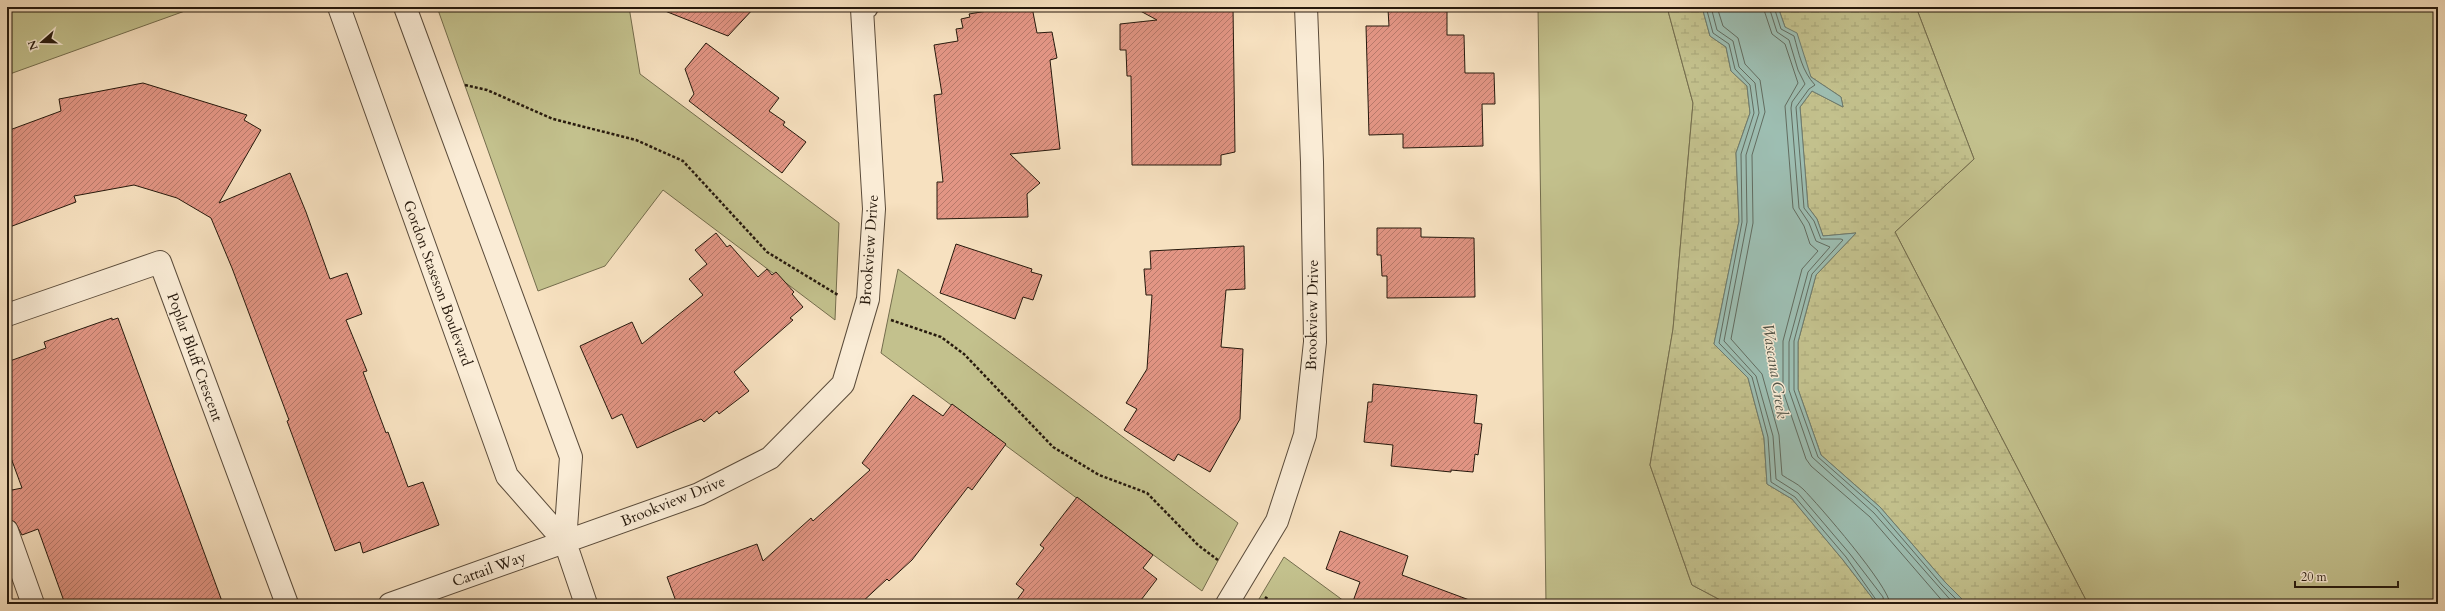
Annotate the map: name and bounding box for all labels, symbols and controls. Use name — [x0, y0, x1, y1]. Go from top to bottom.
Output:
north arrow — [22, 22, 62, 62]
text: N — [24, 38, 42, 52]
street label: Brookview Drive — [855, 194, 883, 306]
street label: Gordon Staseson Boulevard — [399, 197, 477, 369]
street label: Brookview Drive — [1301, 259, 1323, 371]
street label: Poplar Bluff Crescent — [162, 290, 228, 424]
water label: Wascana Creek — [1757, 322, 1793, 420]
street label: Brookview Drive — [618, 471, 728, 531]
street label: Cattail Way — [449, 546, 529, 592]
scale bar — [2295, 563, 2398, 589]
text: 20 m — [2301, 569, 2328, 585]

